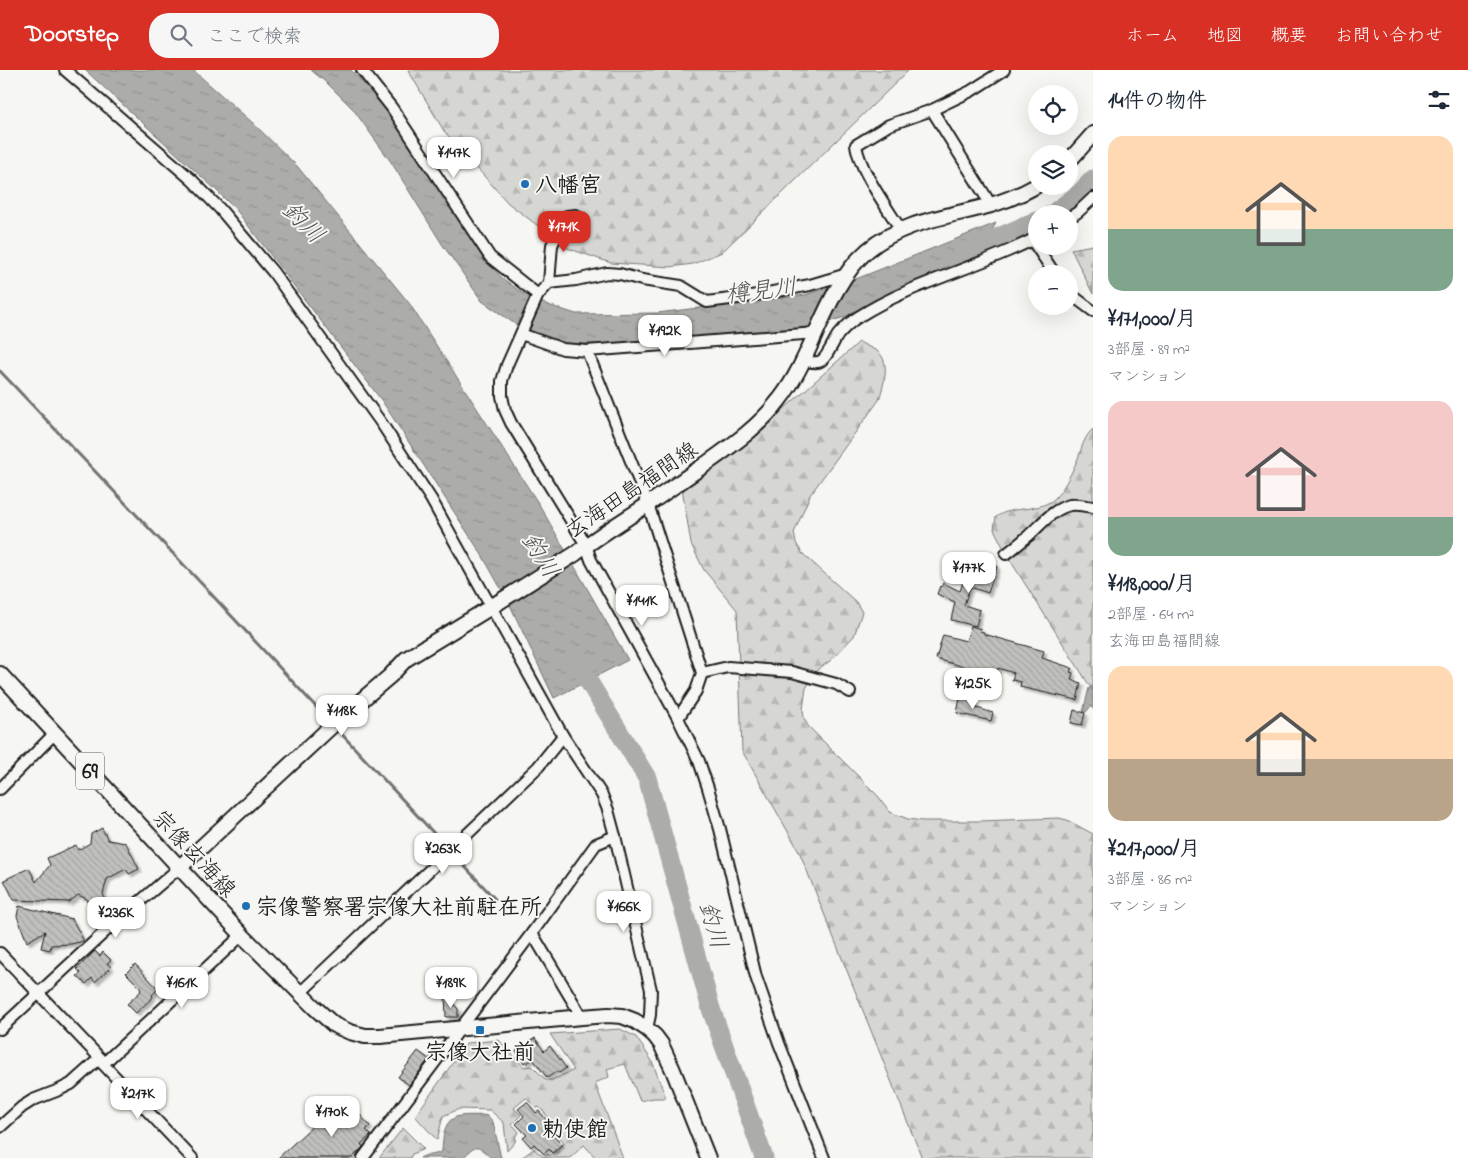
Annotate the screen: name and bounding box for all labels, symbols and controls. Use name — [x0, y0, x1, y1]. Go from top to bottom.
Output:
search box — [149, 13, 499, 58]
text: Doorstep — [25, 18, 119, 53]
icon: search — [167, 21, 195, 49]
text: ここで検索 — [207, 24, 302, 51]
text: ホーム — [1126, 24, 1179, 50]
text: 地図 — [1207, 24, 1243, 50]
text: 概要 — [1271, 24, 1307, 50]
text: お問い合わせ — [1335, 24, 1443, 50]
map controls — [1028, 85, 1078, 315]
button: locate — [1028, 85, 1078, 135]
icon: filters — [1425, 86, 1453, 114]
text: 14件の物件 — [1108, 87, 1207, 117]
pin: ¥147K — [419, 136, 489, 179]
text: ¥147K — [438, 141, 470, 165]
button: layers — [1028, 145, 1078, 195]
icon: home — [1236, 169, 1326, 259]
place label: 八幡宮 — [535, 171, 601, 203]
marker: 八幡宮 — [519, 178, 531, 190]
water label: 釣川 — [273, 194, 332, 253]
button: + — [1028, 205, 1078, 255]
pin: ¥171K — [529, 210, 599, 253]
text: ¥171K — [549, 215, 579, 239]
button: − — [1028, 265, 1078, 315]
water label: 樽見川 — [723, 271, 799, 314]
text: ¥171,000/月 — [1108, 305, 1197, 335]
pin: ¥192K — [630, 314, 700, 357]
text: ¥192K — [649, 319, 681, 343]
text: 3部屋 · 89 m² — [1108, 338, 1190, 362]
text: マンション — [1108, 365, 1187, 389]
icon: home — [1236, 434, 1326, 524]
street label: 玄海田島福間線 — [560, 435, 705, 548]
water label: 釣川 — [511, 527, 566, 586]
pin: ¥177K — [934, 552, 1004, 594]
text: ¥177K — [953, 556, 985, 580]
text: ¥118,000/月 — [1108, 570, 1196, 600]
pin: ¥141K — [607, 584, 677, 627]
text: ¥141K — [627, 589, 657, 613]
text: 2部屋 · 64 m² — [1108, 603, 1194, 627]
text: 玄海田島福間線 — [1108, 630, 1220, 654]
pin: ¥125K — [938, 668, 1008, 710]
text: ¥125K — [955, 672, 991, 696]
pin: ¥118K — [307, 694, 377, 737]
text: ¥118K — [327, 699, 357, 723]
icon: home — [1236, 699, 1326, 789]
road number: 69 — [76, 752, 104, 789]
street label: 宗像玄海線 — [144, 804, 242, 906]
pin: ¥263K — [408, 832, 478, 875]
text: ¥217,000/月 — [1108, 835, 1200, 865]
text: ¥263K — [425, 837, 461, 861]
text: 3部屋 · 86 m² — [1108, 868, 1192, 892]
pin: ¥166K — [589, 890, 659, 933]
place label: 宗像警察署宗像大社前駐在所 — [256, 893, 542, 925]
text: ¥166K — [607, 895, 641, 919]
text: マンション — [1108, 895, 1187, 919]
pin: ¥236K — [81, 896, 151, 939]
water label: 釣川 — [688, 898, 735, 954]
marker: 宗像警察署宗像大社前駐在所 — [240, 900, 252, 912]
text: ¥236K — [98, 901, 134, 925]
pin: ¥161K — [147, 966, 217, 1009]
pin: ¥189K — [416, 966, 486, 1009]
text: ¥161K — [166, 971, 198, 995]
text: ¥189K — [436, 971, 466, 995]
marker: 宗像大社前 — [474, 1024, 486, 1036]
place label: 宗像大社前 — [425, 1038, 535, 1070]
pin: ¥217K — [103, 1078, 173, 1120]
text: ¥217K — [121, 1082, 155, 1106]
pin: ¥170K — [297, 1096, 367, 1138]
text: ¥170K — [316, 1100, 348, 1124]
place label: 勅使館 — [542, 1115, 608, 1147]
marker: 勅使館 — [526, 1122, 538, 1134]

